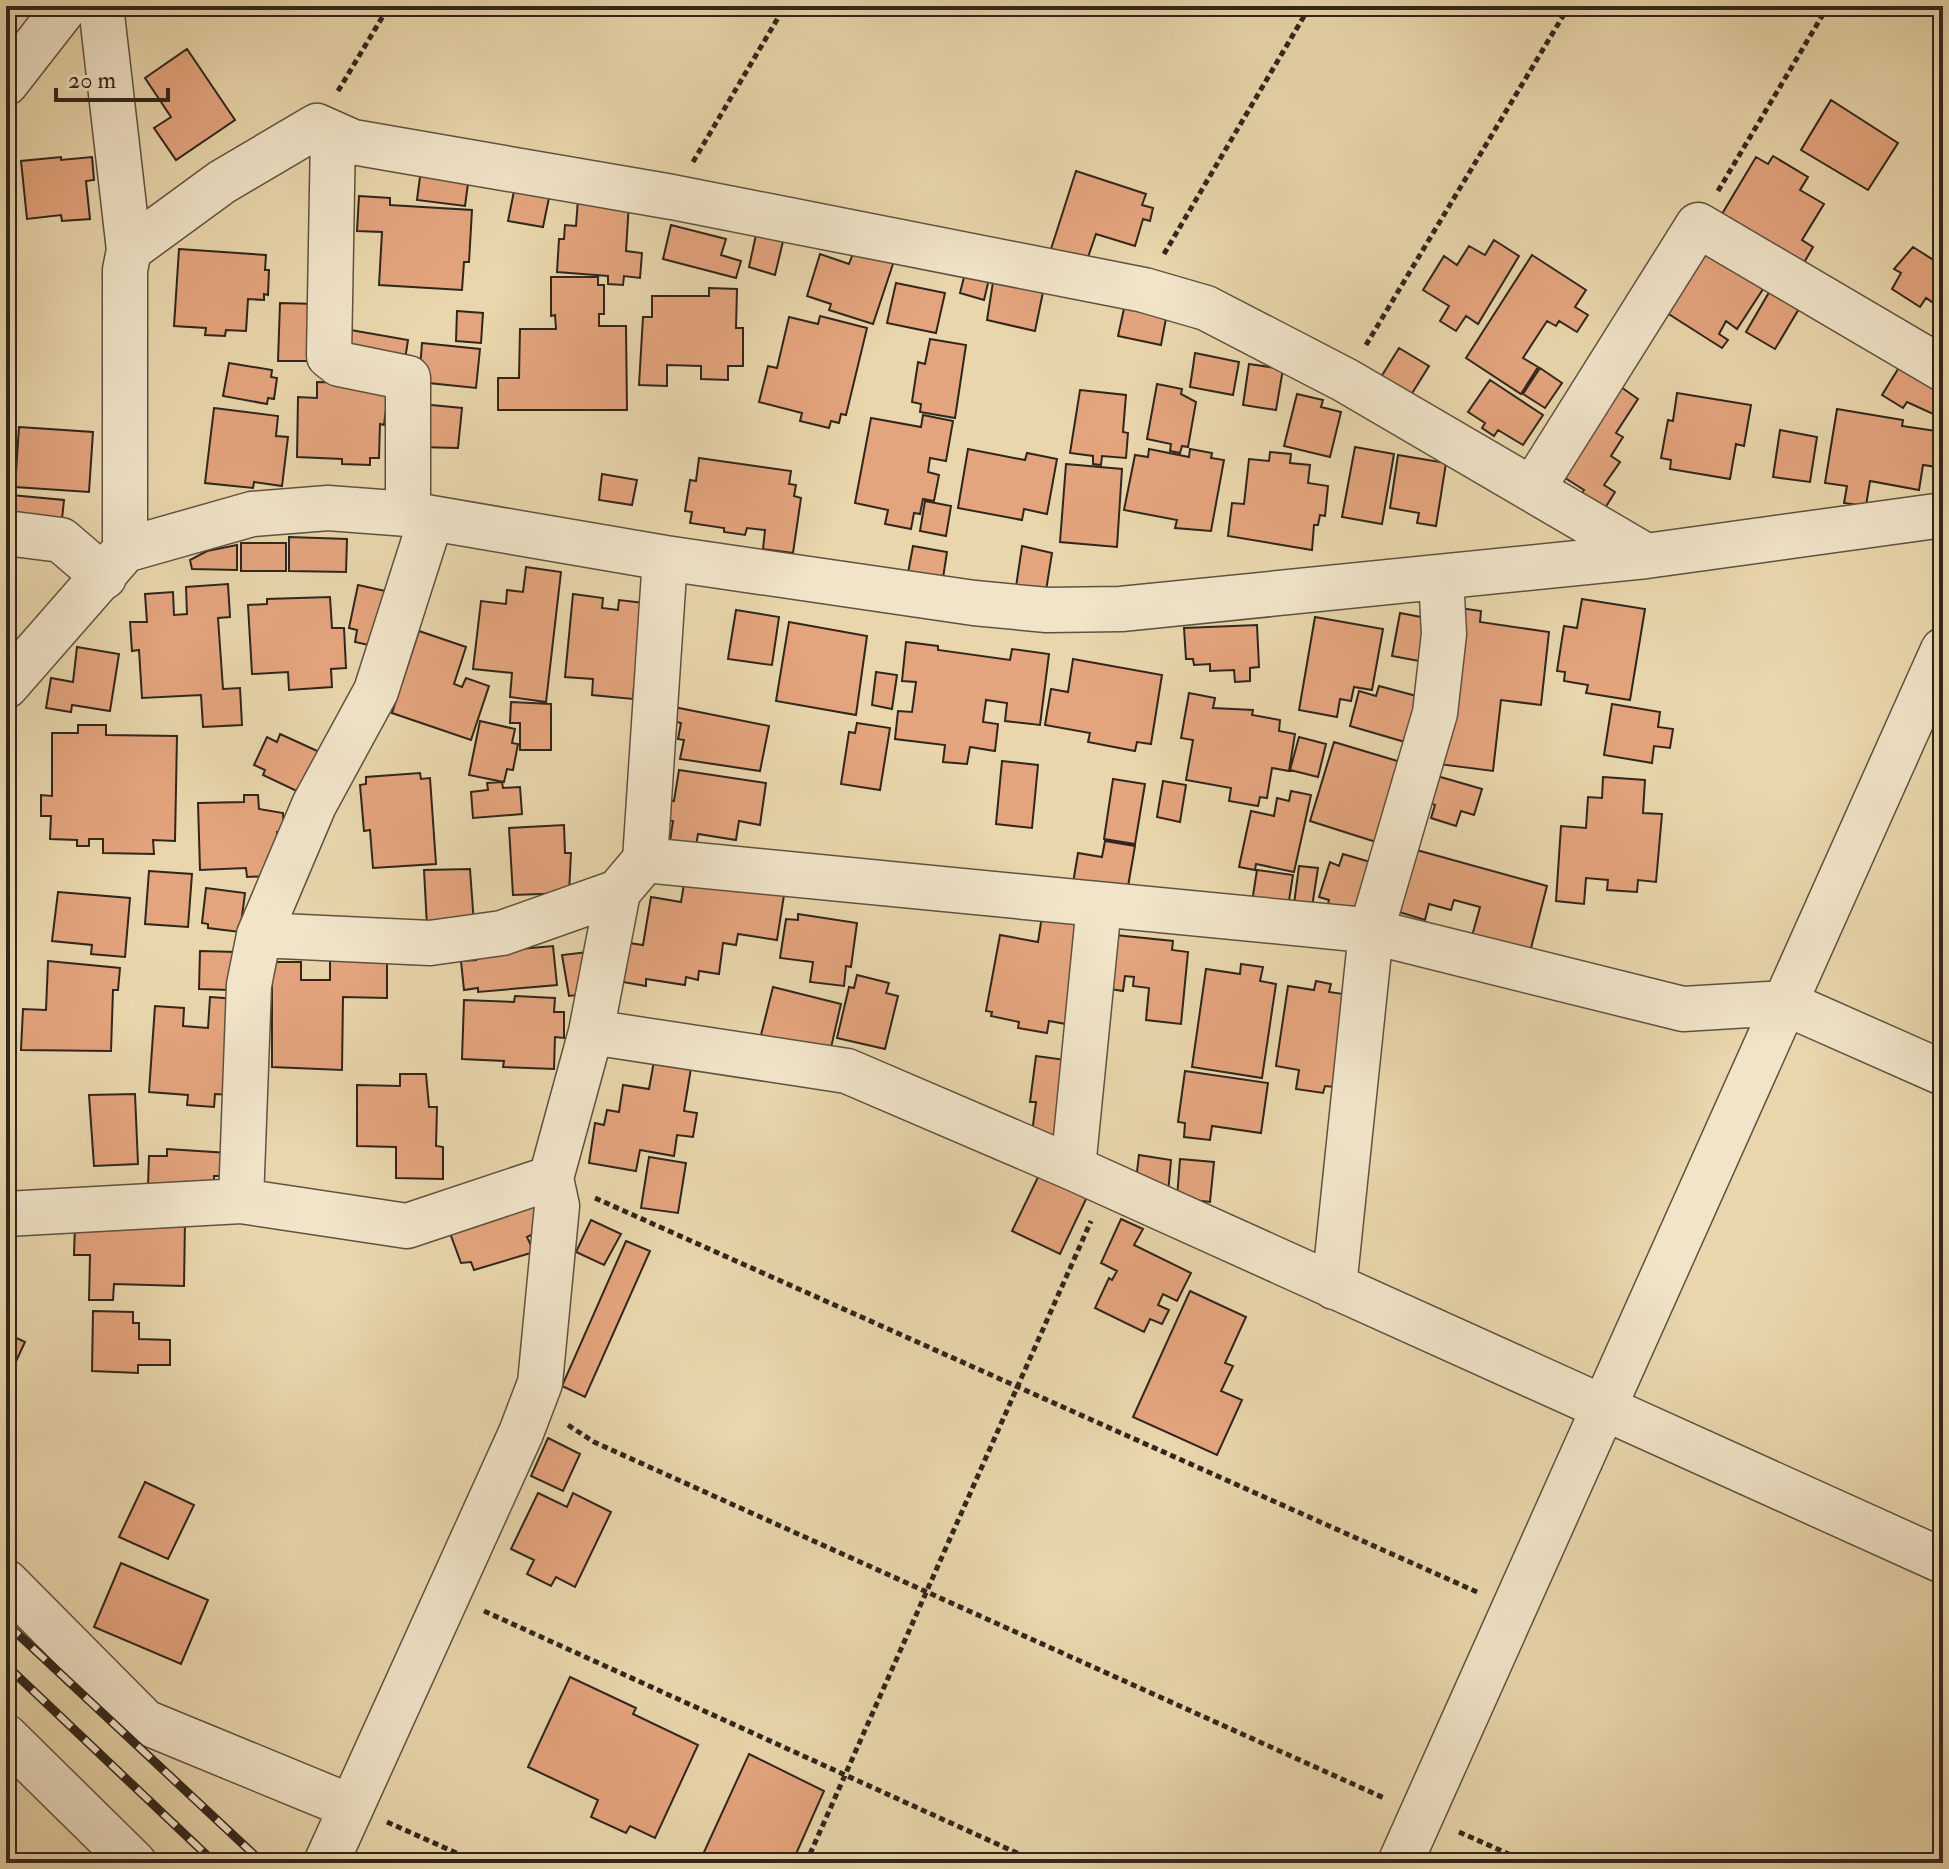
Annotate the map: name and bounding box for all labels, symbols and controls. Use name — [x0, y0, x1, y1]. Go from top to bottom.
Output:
scale bar — [56, 52, 168, 102]
text: 20 m — [68, 65, 117, 96]

